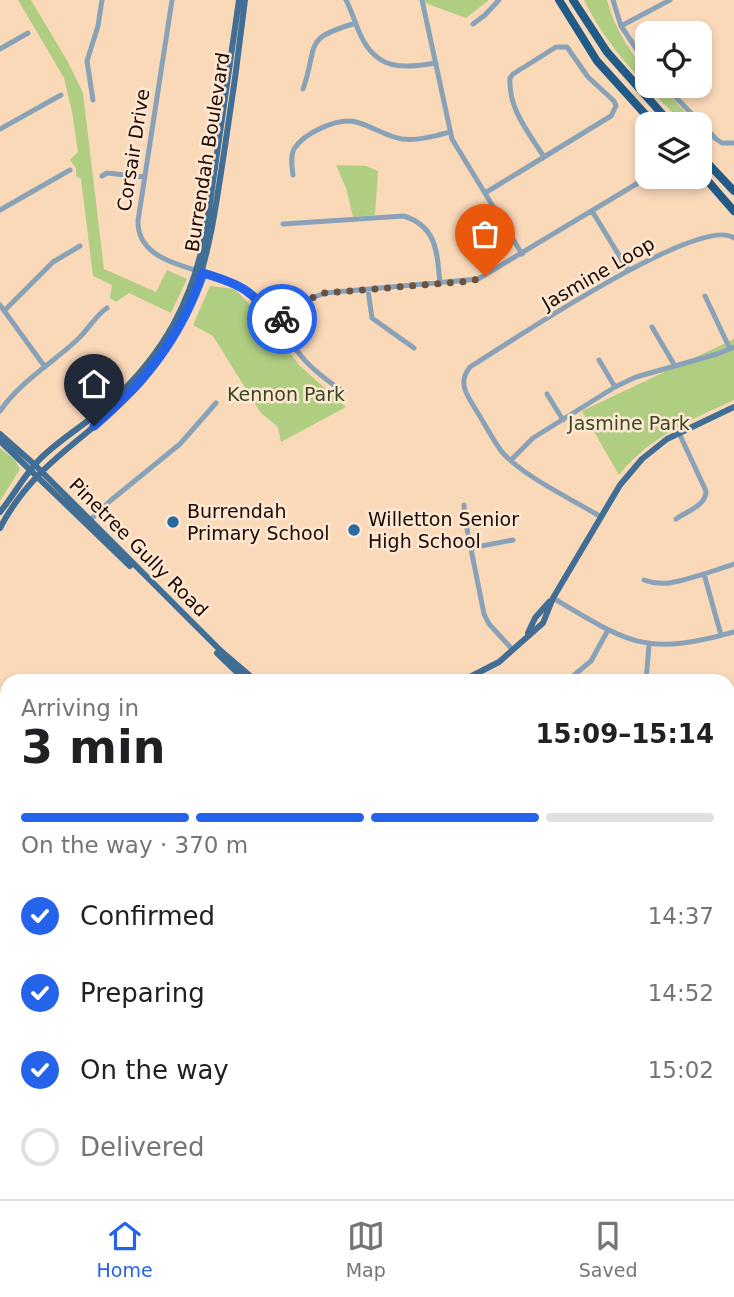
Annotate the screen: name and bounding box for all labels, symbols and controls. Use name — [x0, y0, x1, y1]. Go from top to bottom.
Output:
map controls — [635, 21, 712, 189]
button: locate — [635, 21, 712, 98]
street label: Burrendah Boulevard — [180, 51, 234, 253]
street label: Corsair Drive — [112, 87, 154, 213]
button: layers — [635, 112, 712, 189]
pin — [455, 204, 515, 276]
icon: bag — [466, 215, 504, 253]
street label: Jasmine Loop — [537, 232, 658, 315]
courier — [247, 284, 317, 354]
icon: bike — [263, 300, 301, 338]
pin — [64, 354, 124, 426]
icon: home — [75, 365, 113, 403]
park label: Kennon Park — [227, 383, 345, 405]
park label: Jasmine Park — [567, 412, 690, 434]
street label: Pinetree Gully Road — [65, 473, 213, 621]
place label: Burrendah Primary School — [187, 500, 330, 544]
place label: Willetton Senior High School — [368, 508, 519, 552]
marker: Burrendah Primary School — [165, 514, 181, 530]
marker: Willetton Senior High School — [346, 522, 362, 538]
text: Arriving in — [21, 695, 139, 721]
text: 15:09–15:14 — [535, 719, 714, 749]
text: 3 min — [21, 720, 165, 774]
text: On the way · 370 m — [21, 832, 248, 858]
icon: check — [21, 897, 59, 935]
text: Confirmed — [80, 901, 215, 931]
text: 14:37 — [648, 903, 714, 929]
icon: check — [21, 974, 59, 1012]
text: Preparing — [80, 978, 205, 1008]
text: 14:52 — [648, 980, 714, 1006]
icon: check — [21, 1051, 59, 1089]
text: On the way — [80, 1055, 229, 1085]
text: 15:02 — [648, 1057, 714, 1083]
text: Delivered — [80, 1132, 204, 1162]
tab: Home — [97, 1217, 153, 1281]
tab: Map — [346, 1217, 386, 1281]
tab: Saved — [579, 1217, 637, 1281]

